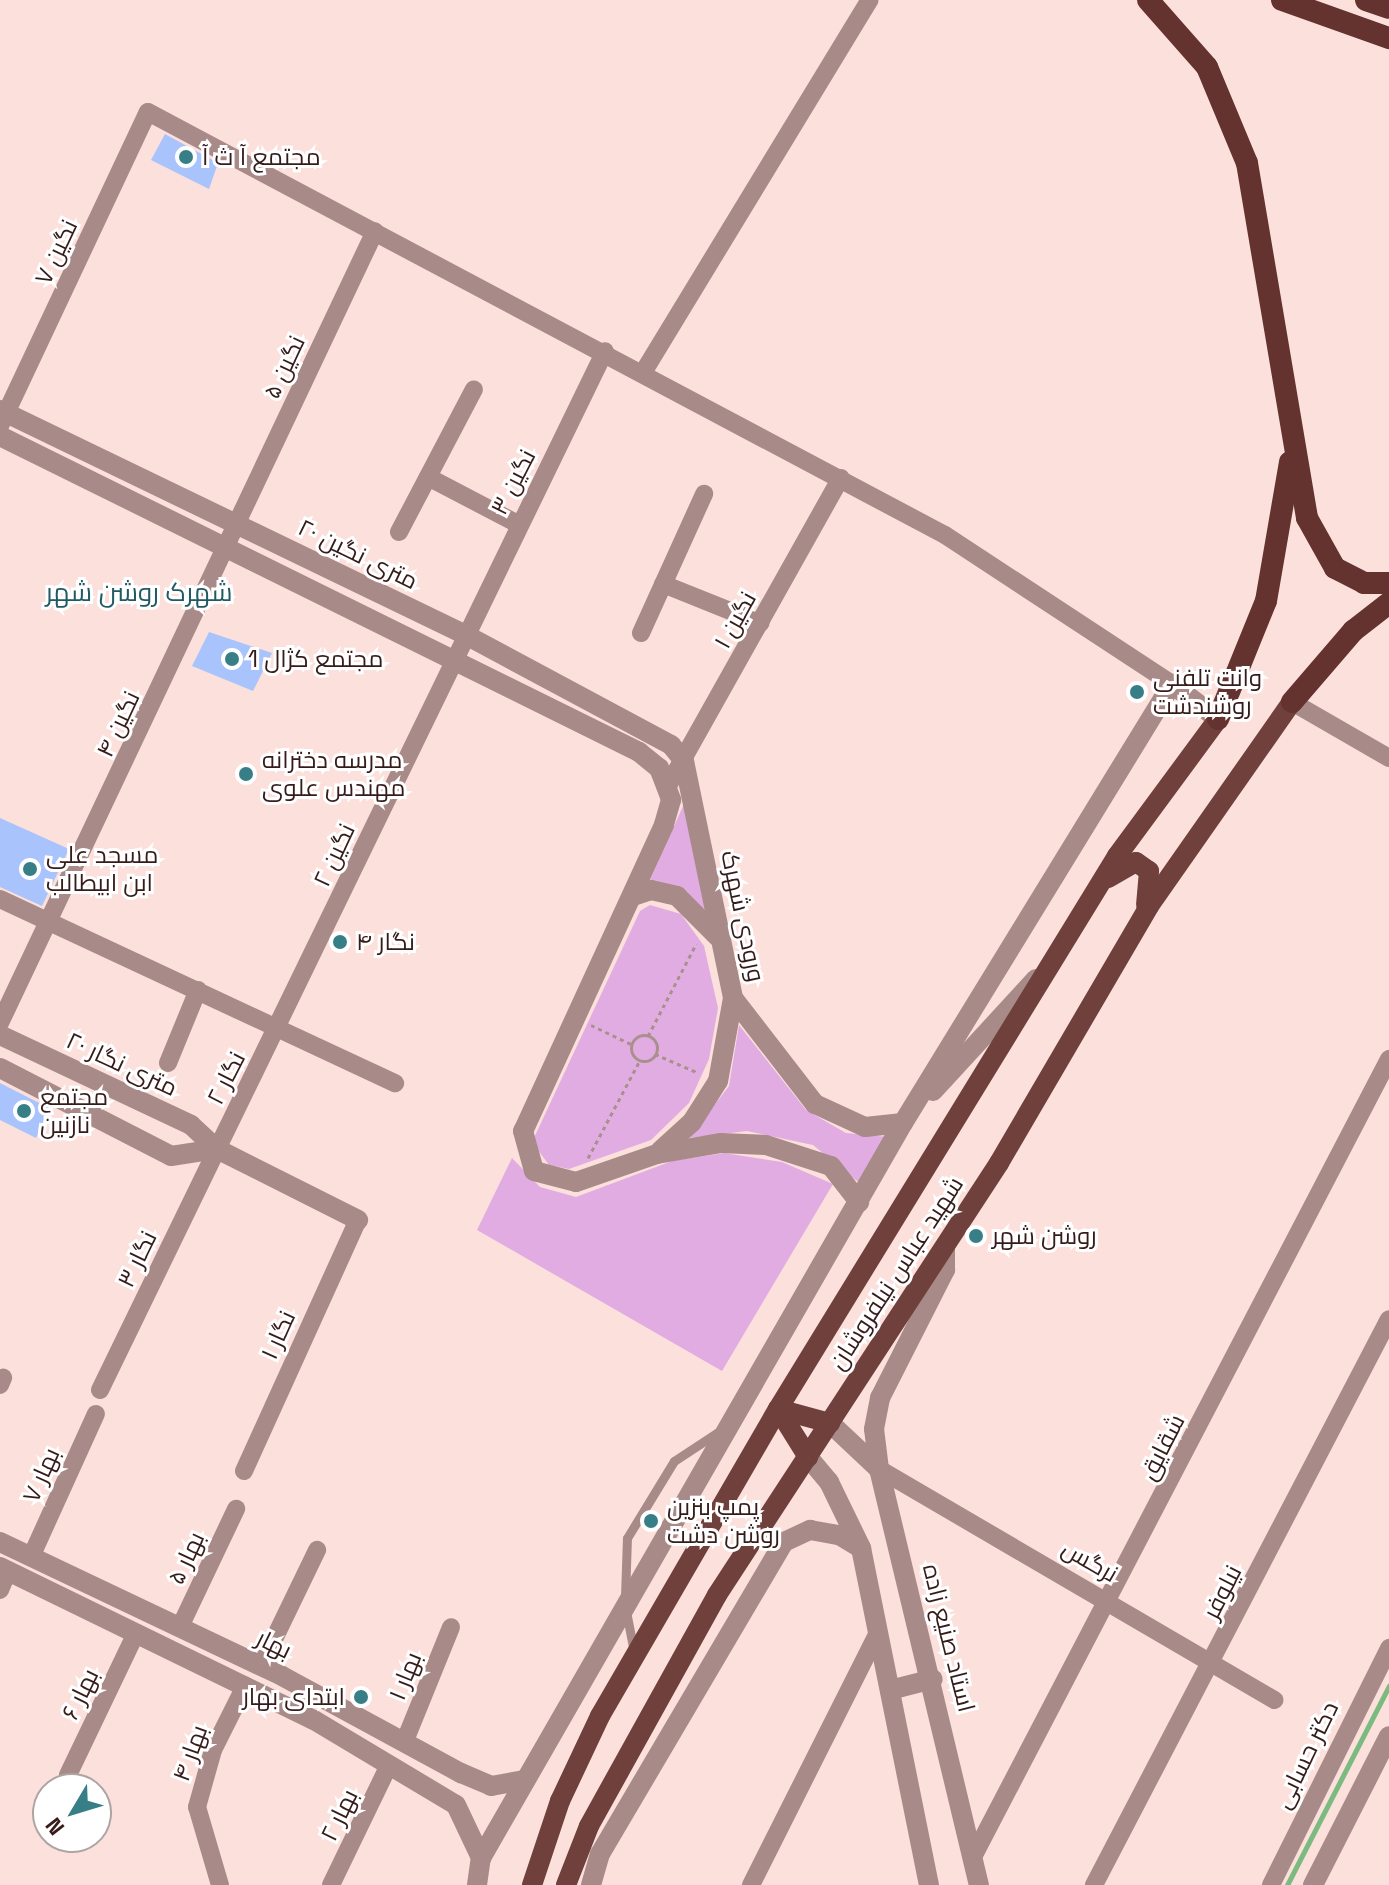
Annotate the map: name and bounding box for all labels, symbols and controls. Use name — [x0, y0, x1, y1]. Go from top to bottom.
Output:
place label: مجتمع آ ث آ — [202, 143, 321, 171]
marker: مجتمع آ ث آ — [177, 148, 195, 166]
street label: نگین ۷ — [29, 215, 83, 289]
street label: نگین ۵ — [257, 331, 311, 403]
street label: نگین ۳ — [484, 444, 542, 520]
street label: ۲۰ متری نگین — [294, 513, 422, 595]
district label: شهرک روشن شهر — [46, 577, 232, 609]
street label: نگین ۱ — [708, 586, 762, 654]
place label: مجتمع کژال 1 — [248, 645, 383, 673]
marker: مجتمع کژال 1 — [223, 650, 241, 668]
place label: وانت تلفنی روشندشت — [1153, 664, 1262, 720]
marker: وانت تلفنی روشندشت — [1128, 683, 1146, 701]
street label: نگین ۴ — [90, 686, 146, 762]
place label: مدرسه دخترانه مهندس علوی — [262, 746, 405, 802]
marker: مدرسه دخترانه مهندس علوی — [237, 765, 255, 783]
street label: نگین ۲ — [307, 819, 361, 891]
place label: مسجد علی ابن ابیطالب — [46, 841, 158, 897]
street label: ورودی شهرک — [715, 848, 771, 984]
marker: مسجد علی ابن ابیطالب — [21, 860, 39, 878]
place label: نگار ۴ — [356, 928, 415, 956]
marker: نگار ۴ — [331, 933, 349, 951]
street label: ۲۰ متری نگار — [62, 1026, 182, 1102]
street label: نگار ۲ — [201, 1047, 251, 1109]
place label: مجتمع نازنین — [40, 1083, 108, 1139]
marker: مجتمع نازنین — [15, 1102, 33, 1120]
street label: شهید عباس نیلفروشان — [823, 1171, 969, 1375]
place label: روشن شهر — [992, 1222, 1097, 1250]
street label: نگار ۳ — [111, 1226, 163, 1292]
marker: روشن شهر — [967, 1227, 985, 1245]
street label: نگار ۱ — [255, 1306, 301, 1364]
street label: شقایق — [1133, 1409, 1191, 1485]
street label: بهار ۷ — [16, 1443, 66, 1507]
place label: پمپ بنزین روشن دشت — [667, 1493, 780, 1549]
marker: پمپ بنزین روشن دشت — [642, 1512, 660, 1530]
street label: بهار ۵ — [161, 1527, 211, 1589]
street label: نرگس — [1057, 1534, 1123, 1588]
street label: نیلوفر — [1196, 1560, 1248, 1624]
street label: استاد صنیع زاده — [917, 1561, 981, 1715]
street label: بهار — [252, 1623, 296, 1665]
street label: بهار ۱ — [382, 1648, 428, 1704]
street label: بهار ۶ — [55, 1664, 105, 1724]
place label: ابتدای بهار — [242, 1683, 345, 1711]
marker: ابتدای بهار — [352, 1688, 370, 1706]
street label: دکتر حسابی — [1268, 1697, 1344, 1813]
street label: بهار ۴ — [167, 1721, 213, 1785]
north arrow — [32, 1773, 112, 1853]
street label: بهار ۲ — [314, 1784, 364, 1846]
text: N — [39, 1812, 70, 1841]

